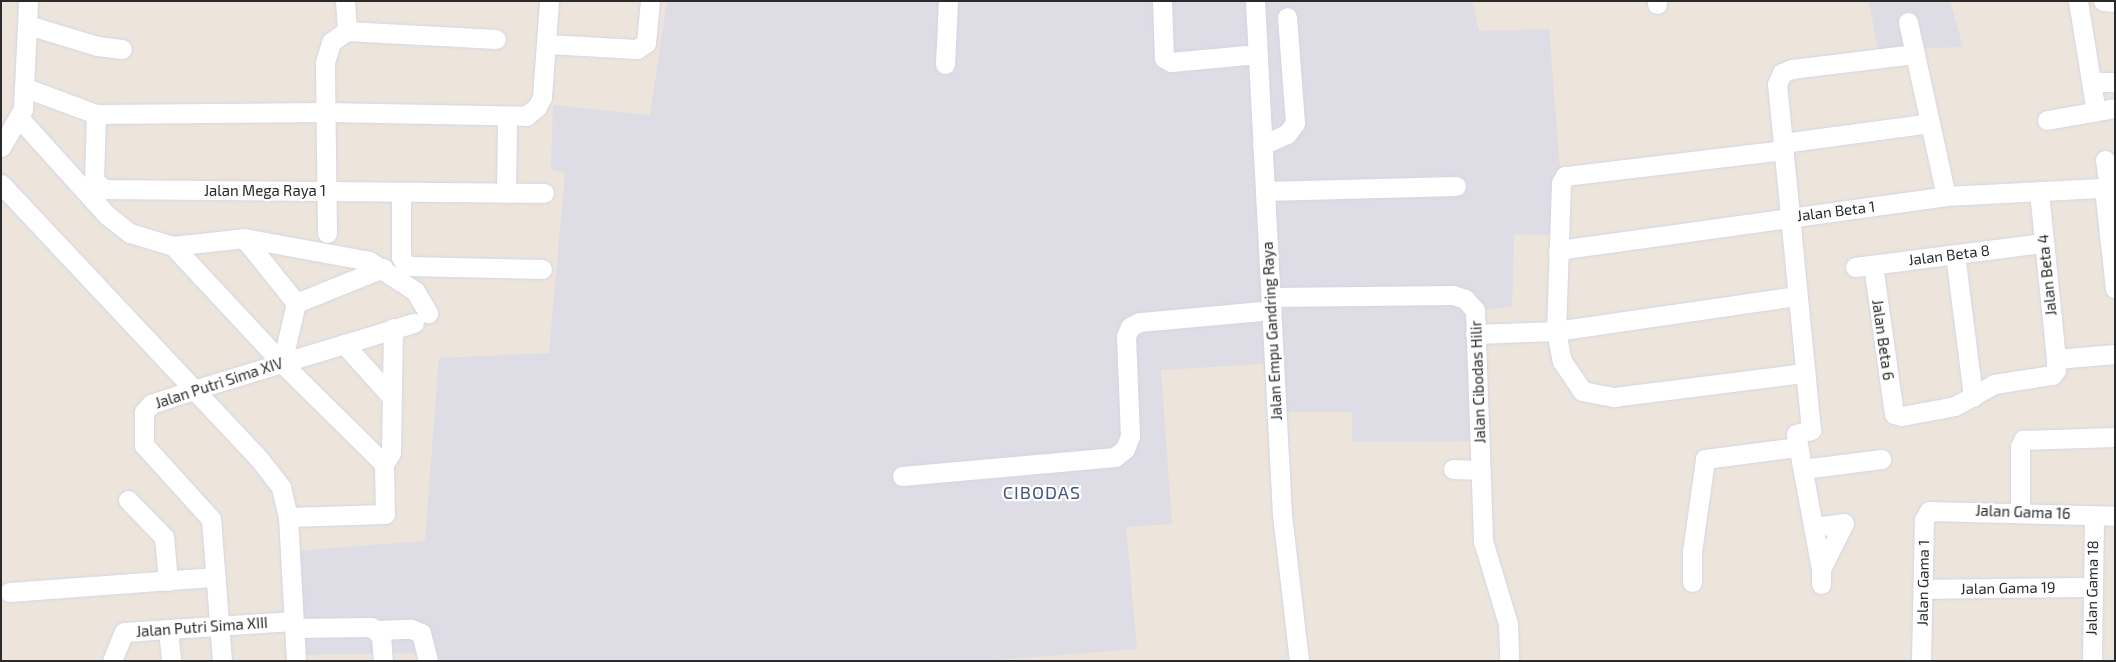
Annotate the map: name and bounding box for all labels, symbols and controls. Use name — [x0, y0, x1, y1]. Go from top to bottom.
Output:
street label: Jalan Mega Raya 1 — [204, 182, 326, 200]
street label: Jalan Beta 1 — [1796, 197, 1876, 225]
street label: Jalan Beta 4 — [2034, 233, 2060, 317]
street label: Jalan Empu Gandring Raya — [1258, 241, 1286, 421]
street label: Jalan Beta 8 — [1907, 241, 1991, 269]
street label: Jalan Beta 6 — [1868, 298, 1898, 382]
street label: Jalan Cibodas Hilir — [1467, 320, 1489, 444]
street label: Jalan Putri Sima XIV — [153, 354, 285, 412]
district label: CIBODAS — [1002, 481, 1082, 503]
street label: Jalan Gama 16 — [1975, 501, 2071, 523]
street label: Jalan Gama 1 — [1913, 540, 1933, 626]
street label: Jalan Gama 18 — [2082, 540, 2102, 636]
street label: Jalan Gama 19 — [1960, 578, 2056, 598]
street label: Jalan Putri Sima XIII — [135, 613, 269, 641]

